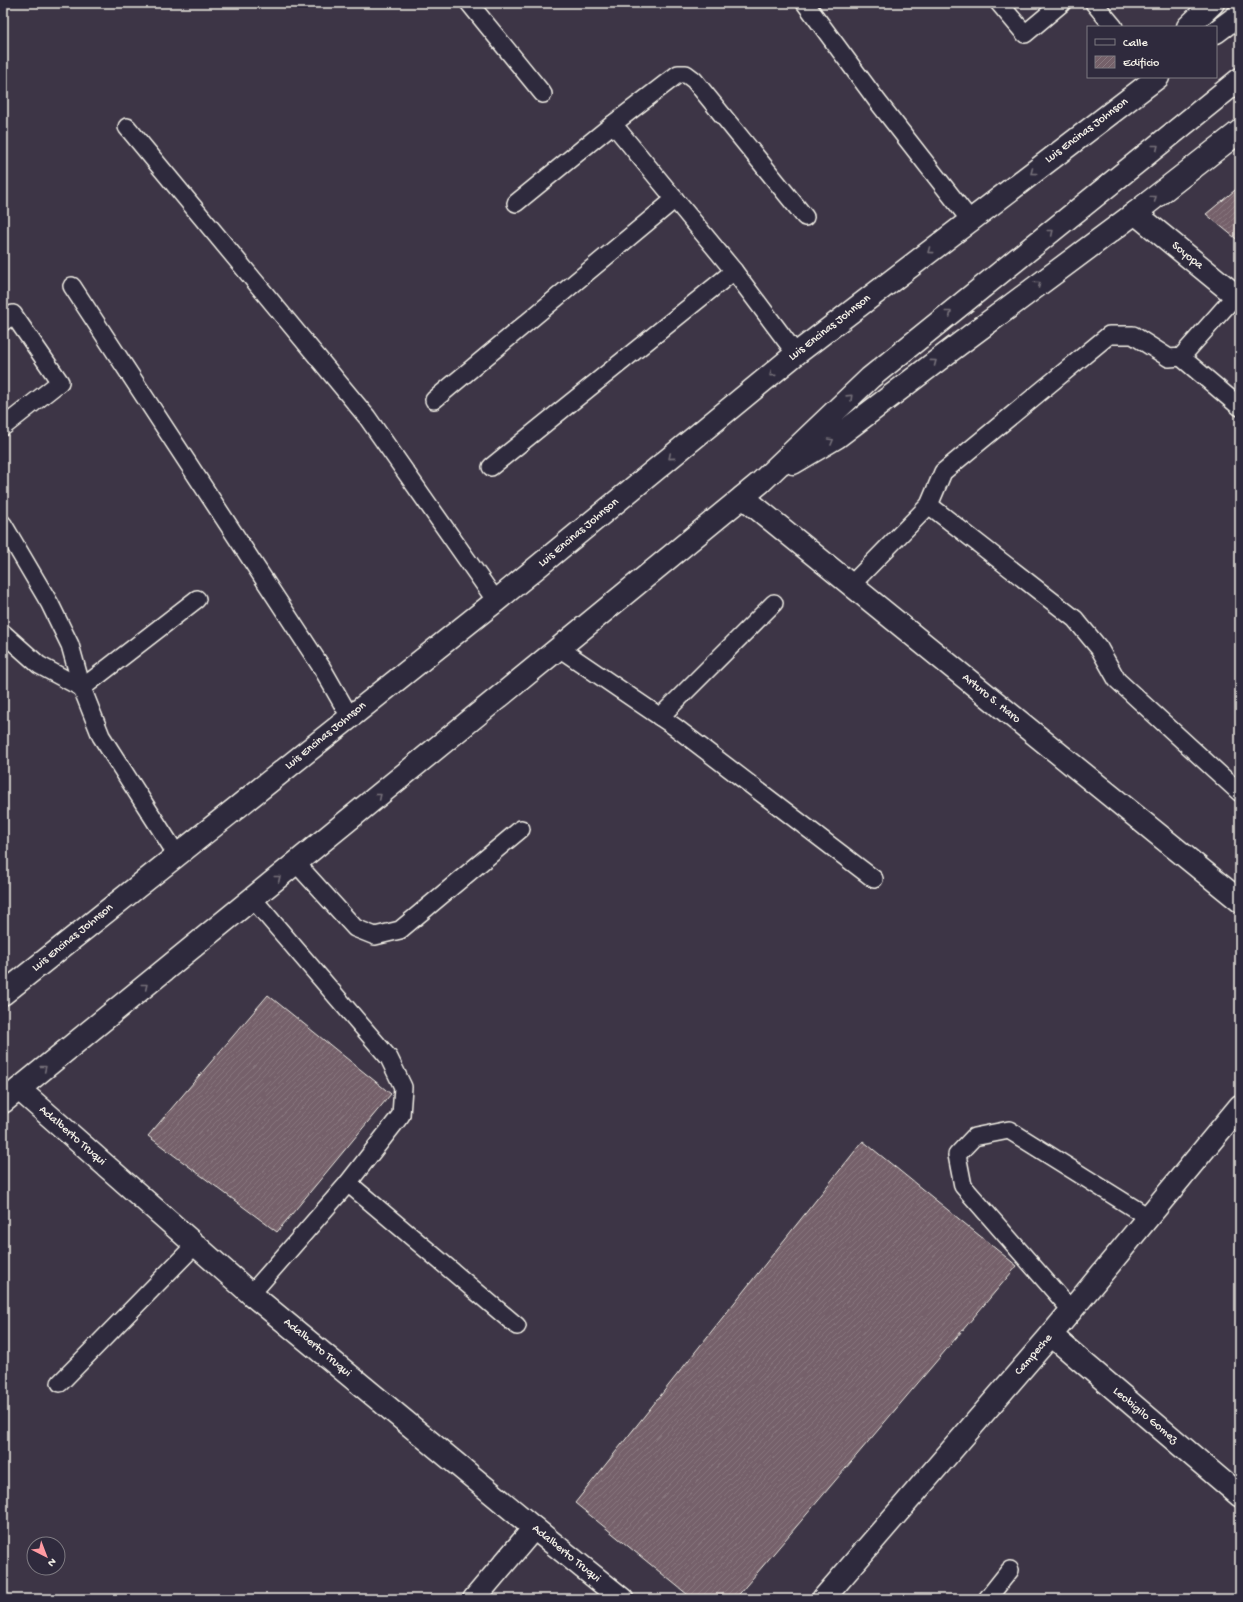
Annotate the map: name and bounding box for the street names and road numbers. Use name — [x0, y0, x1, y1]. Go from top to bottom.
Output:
street label: Luis Encinas Johnson — [1043, 95, 1132, 167]
street label: Soyopa — [1168, 239, 1206, 273]
street label: Luis Encinas Johnson — [786, 291, 874, 364]
street label: Luis Encinas Johnson — [536, 495, 622, 571]
street label: Arturo S. Haro — [959, 671, 1023, 727]
street label: Luis Encinas Johnson — [283, 699, 370, 773]
street label: Luis Encinas Johnson — [30, 901, 117, 975]
street label: Adalberto Truqui — [36, 1103, 109, 1169]
street label: Adalberto Truqui — [280, 1316, 354, 1381]
street label: Campeche — [1012, 1331, 1056, 1379]
street label: Leobigilo Gomez — [1110, 1385, 1181, 1448]
street label: Adalberto Truqui — [529, 1522, 603, 1586]

